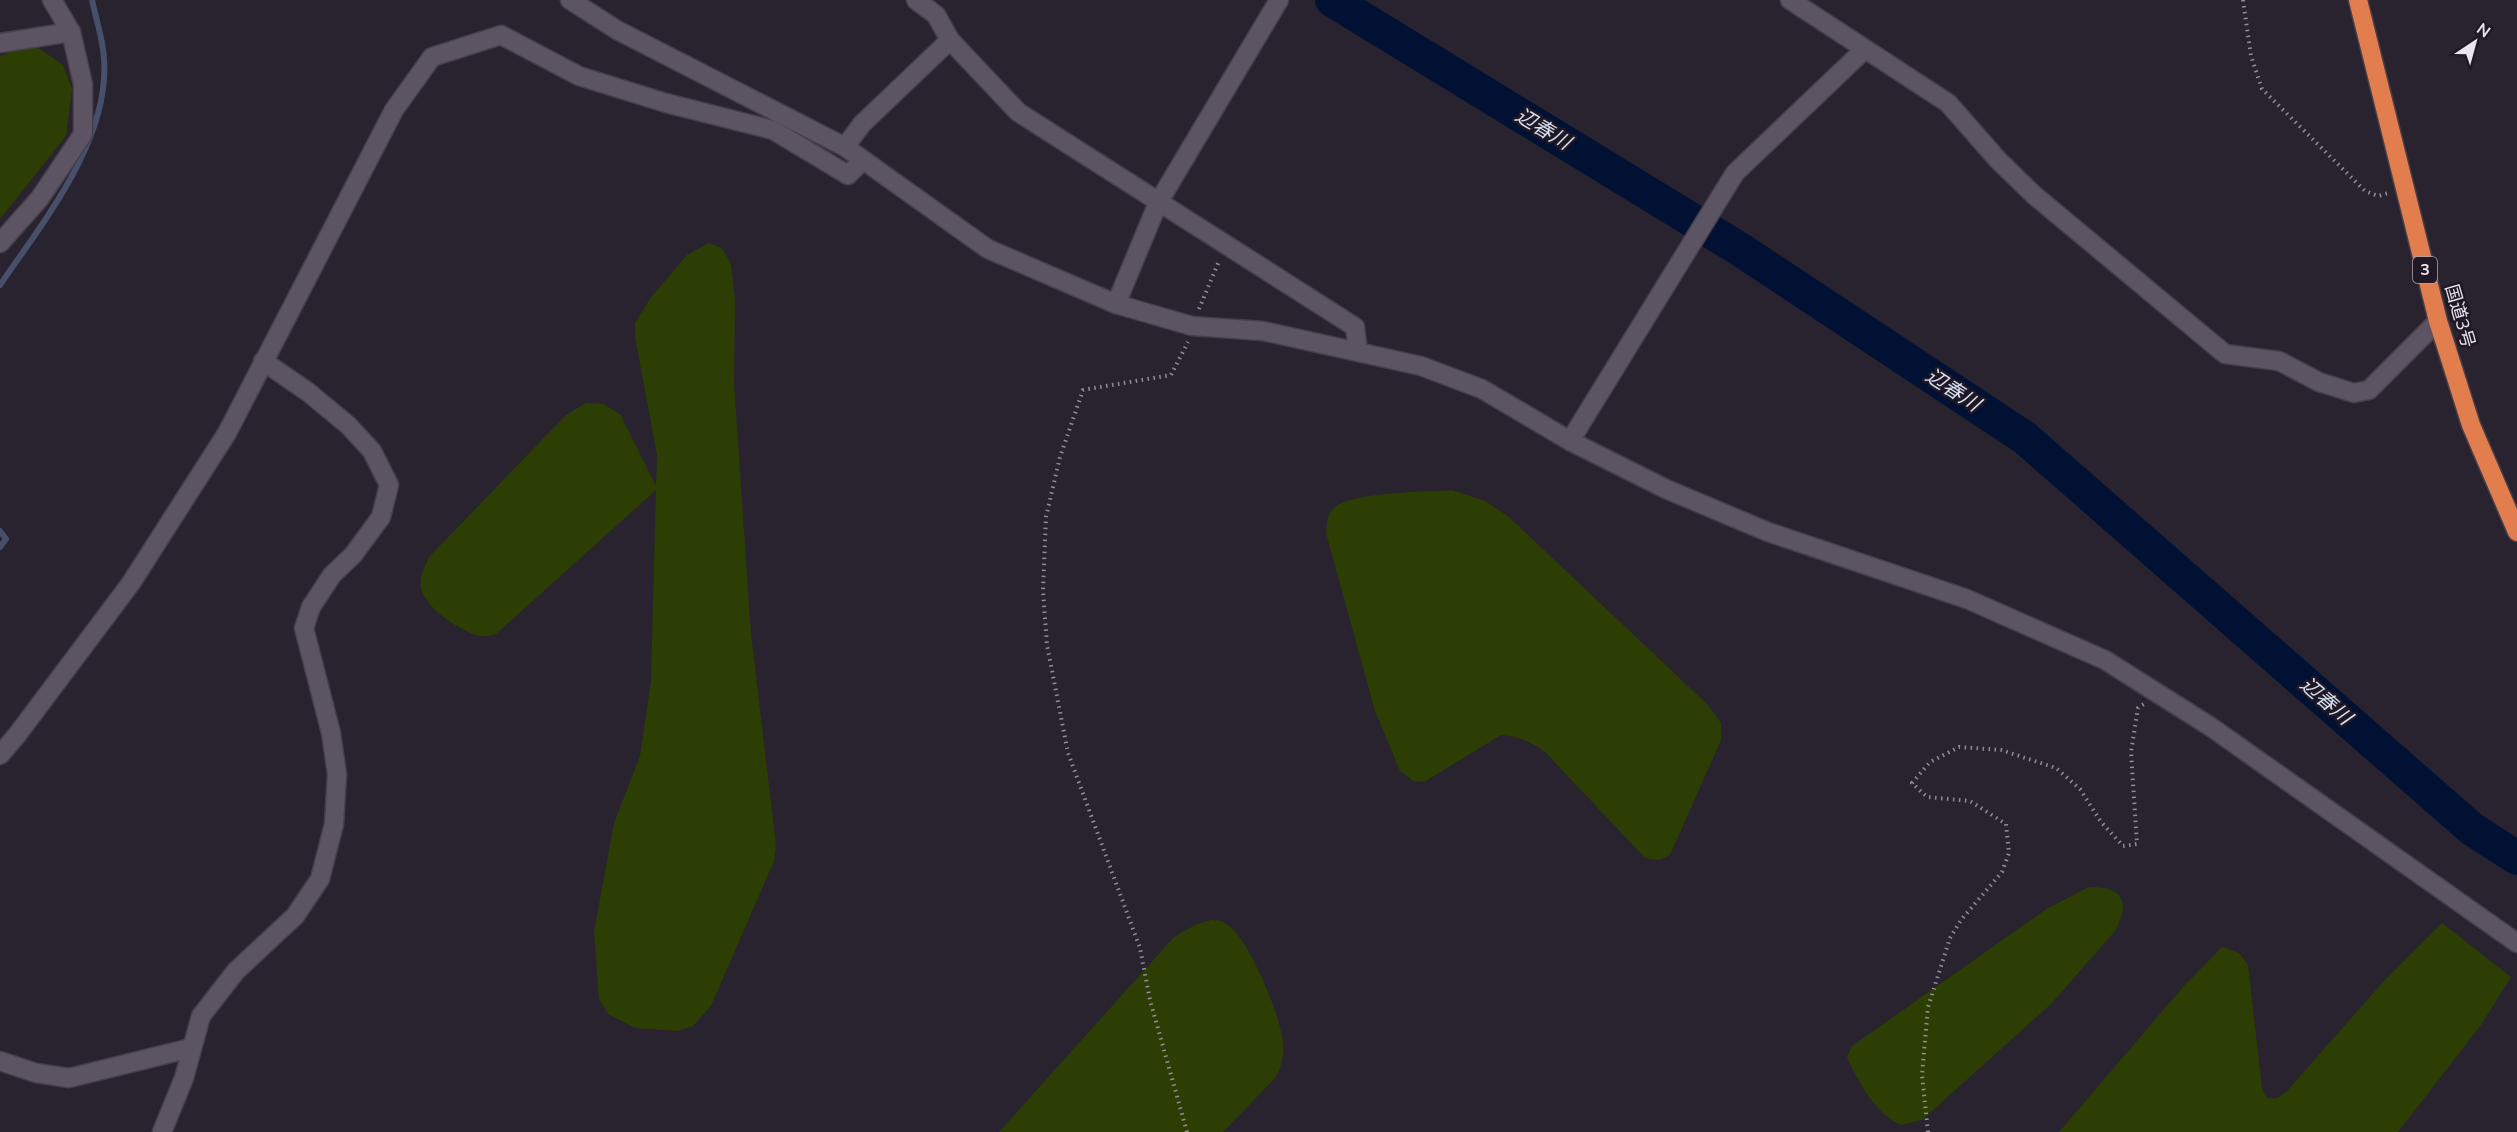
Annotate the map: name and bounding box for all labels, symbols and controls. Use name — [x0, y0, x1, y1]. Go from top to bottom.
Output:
north arrow — [2445, 12, 2505, 72]
text: N — [2472, 18, 2495, 43]
water label: 辺春川 — [1510, 102, 1577, 157]
road number: 3 — [2413, 257, 2437, 283]
street label: 国道3号 — [2440, 282, 2480, 350]
water label: 辺春川 — [1920, 362, 1987, 419]
water label: 辺春川 — [2295, 671, 2359, 732]

